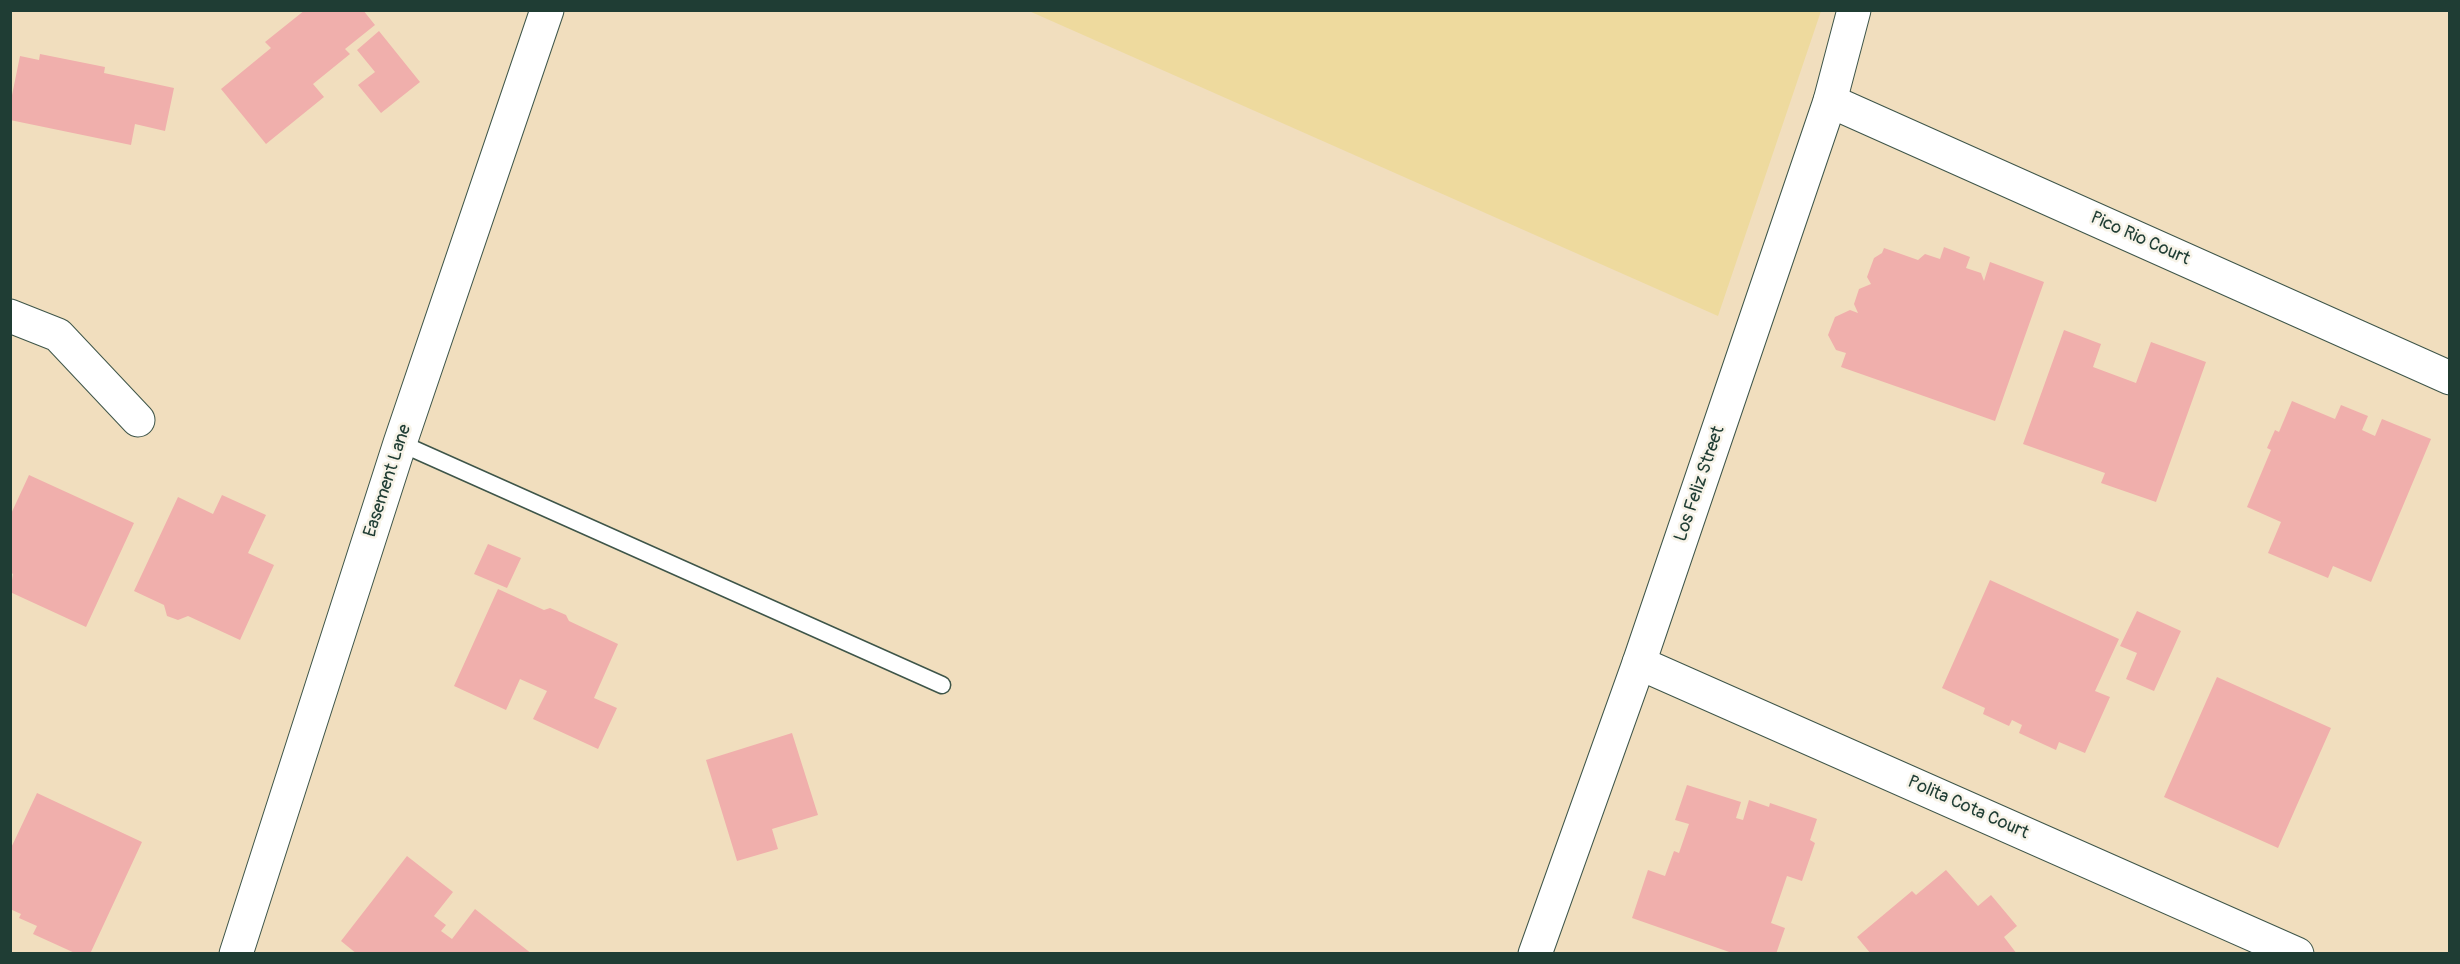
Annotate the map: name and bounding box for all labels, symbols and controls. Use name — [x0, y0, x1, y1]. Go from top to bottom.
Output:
street label: Pico Rio Court — [2087, 207, 2193, 271]
street label: Easement Lane — [360, 422, 416, 540]
street label: Los Feliz Street — [1670, 424, 1730, 544]
street label: Polita Cota Court — [1904, 772, 2032, 844]

